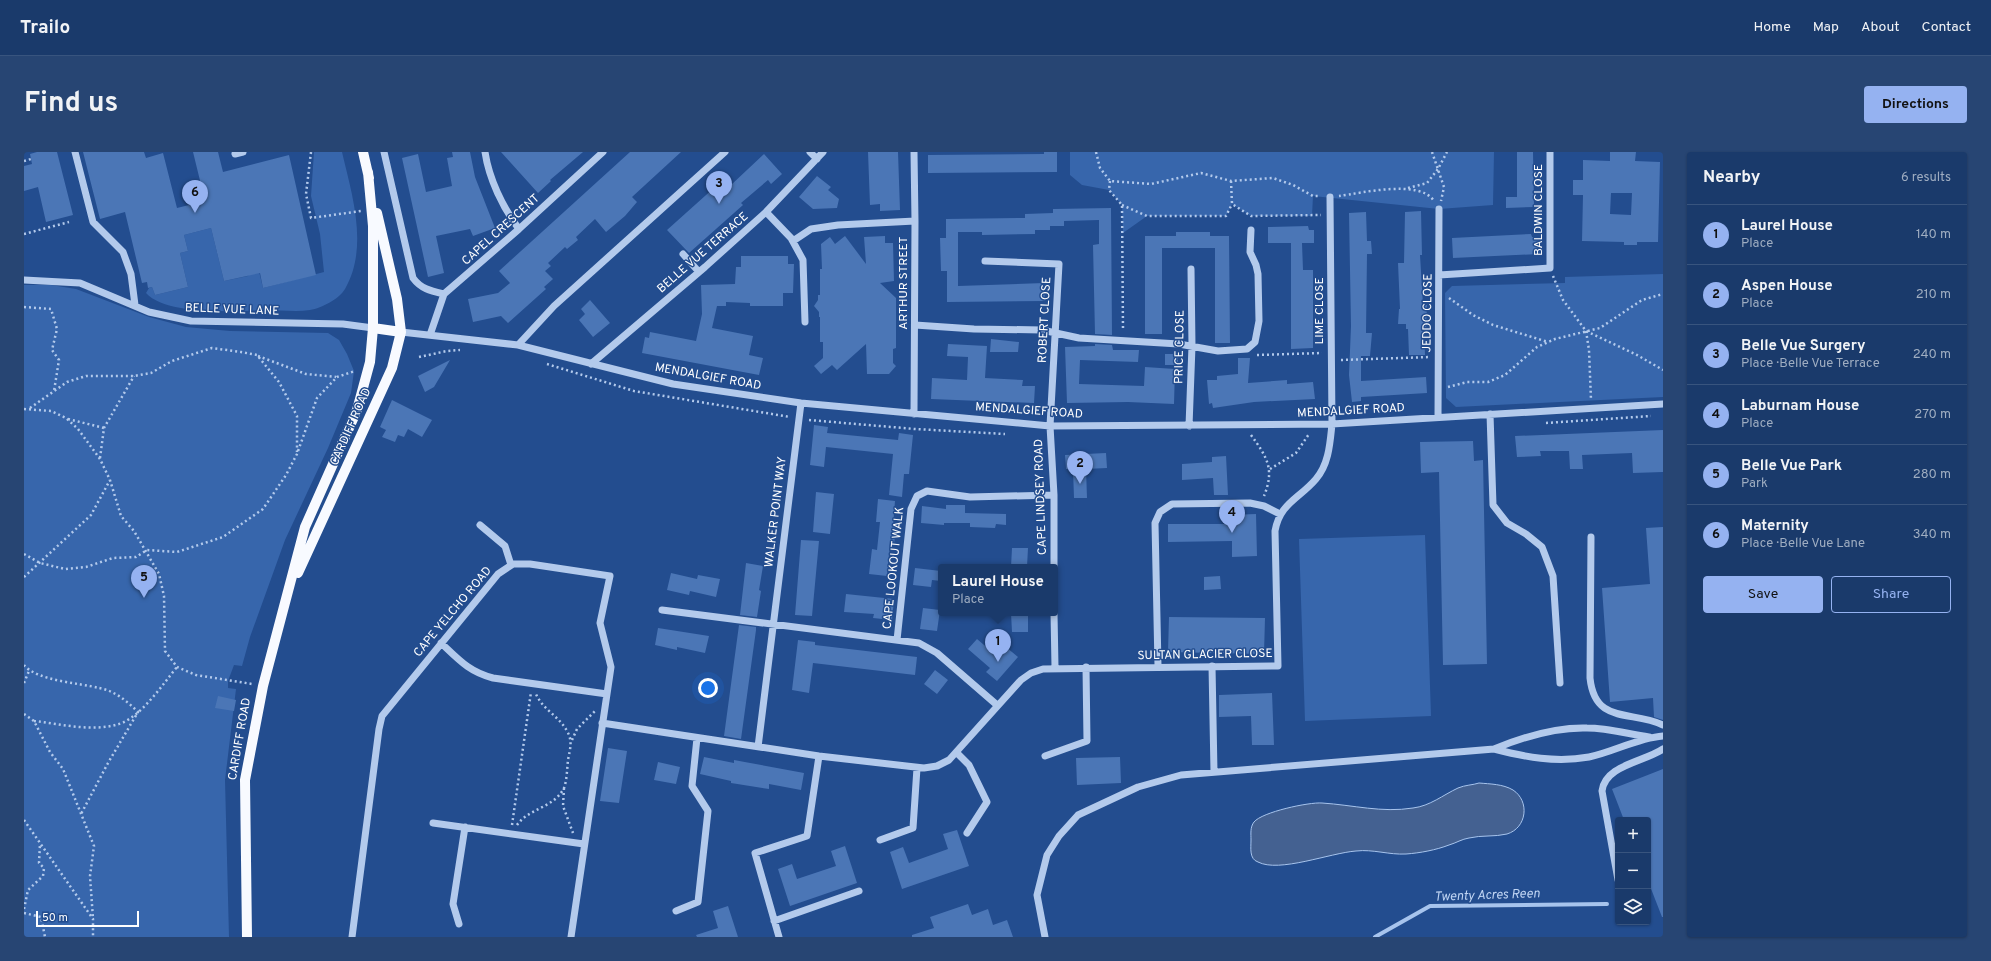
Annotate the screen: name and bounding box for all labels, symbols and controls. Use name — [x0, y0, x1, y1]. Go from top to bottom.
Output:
text: Trailo — [20, 16, 70, 40]
text: Home — [1754, 19, 1791, 36]
text: Map — [1813, 19, 1839, 36]
text: About — [1861, 19, 1900, 36]
text: Contact — [1922, 19, 1971, 36]
text: Find us — [24, 86, 118, 122]
button: Directions — [1864, 86, 1967, 123]
street label: BALDWIN CLOSE — [1531, 164, 1547, 256]
text: Nearby — [1703, 167, 1760, 189]
text: 6 results — [1901, 170, 1951, 186]
pin: 3 — [706, 171, 732, 204]
pin: 6 — [182, 180, 208, 213]
street label: CAPEL CRESCENT — [459, 191, 543, 269]
street label: BELLE VUE TERRACE — [654, 209, 752, 297]
text: Laurel House — [1741, 217, 1833, 236]
text: 1 — [1713, 227, 1719, 243]
text: 140 m — [1916, 227, 1951, 243]
street label: ARTHUR STREET — [896, 236, 912, 330]
text: Place — [1741, 236, 1773, 252]
street label: JEDDO CLOSE — [1419, 273, 1437, 353]
street label: ROBERT CLOSE — [1035, 277, 1055, 363]
street label: LIME CLOSE — [1312, 277, 1328, 345]
text: Aspen House — [1741, 277, 1833, 296]
text: 2 — [1712, 287, 1720, 303]
text: 210 m — [1916, 287, 1951, 303]
text: Place — [1741, 296, 1773, 312]
street label: BELLE VUE LANE — [185, 300, 279, 320]
street label: PRICE CLOSE — [1171, 310, 1189, 384]
text: Belle Vue Surgery — [1741, 337, 1866, 356]
text: 3 — [1712, 347, 1720, 363]
text: 240 m — [1913, 347, 1951, 363]
text: Place · Belle Vue Terrace — [1741, 356, 1880, 372]
street label: MENDALGIEF ROAD — [654, 360, 762, 394]
street label: CARDIFF ROAD — [327, 386, 375, 468]
text: Laburnam House — [1741, 397, 1859, 416]
street label: MENDALGIEF ROAD — [975, 399, 1083, 423]
street label: MENDALGIEF ROAD — [1297, 400, 1405, 422]
text: 4 — [1712, 407, 1720, 423]
text: 270 m — [1914, 407, 1951, 423]
text: Place — [1741, 416, 1773, 432]
street label: CAPE LINDSEY ROAD — [1031, 439, 1051, 555]
pin: 2 — [1067, 451, 1093, 484]
street label: WALKER POINT WAY — [761, 455, 791, 568]
text: Belle Vue Park — [1741, 457, 1842, 476]
text: 5 — [1712, 467, 1720, 483]
text: 280 m — [1913, 467, 1951, 483]
text: Park — [1741, 476, 1768, 492]
pin: 4 — [1219, 500, 1245, 533]
street label: CAPE LOOKOUT WALK — [880, 506, 908, 630]
text: Maternity — [1741, 517, 1809, 536]
text: 6 — [1712, 527, 1720, 543]
text: 340 m — [1913, 527, 1951, 543]
text: Place · Belle Vue Lane — [1741, 536, 1865, 552]
street label: CAPE YELCHO ROAD — [410, 563, 496, 661]
popup — [938, 564, 1058, 616]
pin: 5 — [131, 565, 157, 598]
text: Laurel House — [952, 573, 1044, 592]
button: Save — [1703, 576, 1823, 613]
button: Share — [1831, 576, 1951, 613]
text: Place — [952, 592, 984, 608]
pin: 1 — [985, 629, 1011, 662]
street label: SULTAN GLACIER CLOSE — [1137, 646, 1273, 664]
your location — [698, 678, 718, 698]
street label: CARDIFF ROAD — [225, 696, 255, 782]
map controls — [1615, 817, 1651, 925]
button: + — [1615, 817, 1651, 853]
button: − — [1615, 853, 1651, 889]
water label: Twenty Acres Reen — [1434, 886, 1540, 906]
button: layers — [1615, 889, 1651, 925]
scale bar — [36, 909, 139, 928]
text: 50 m — [42, 911, 68, 925]

